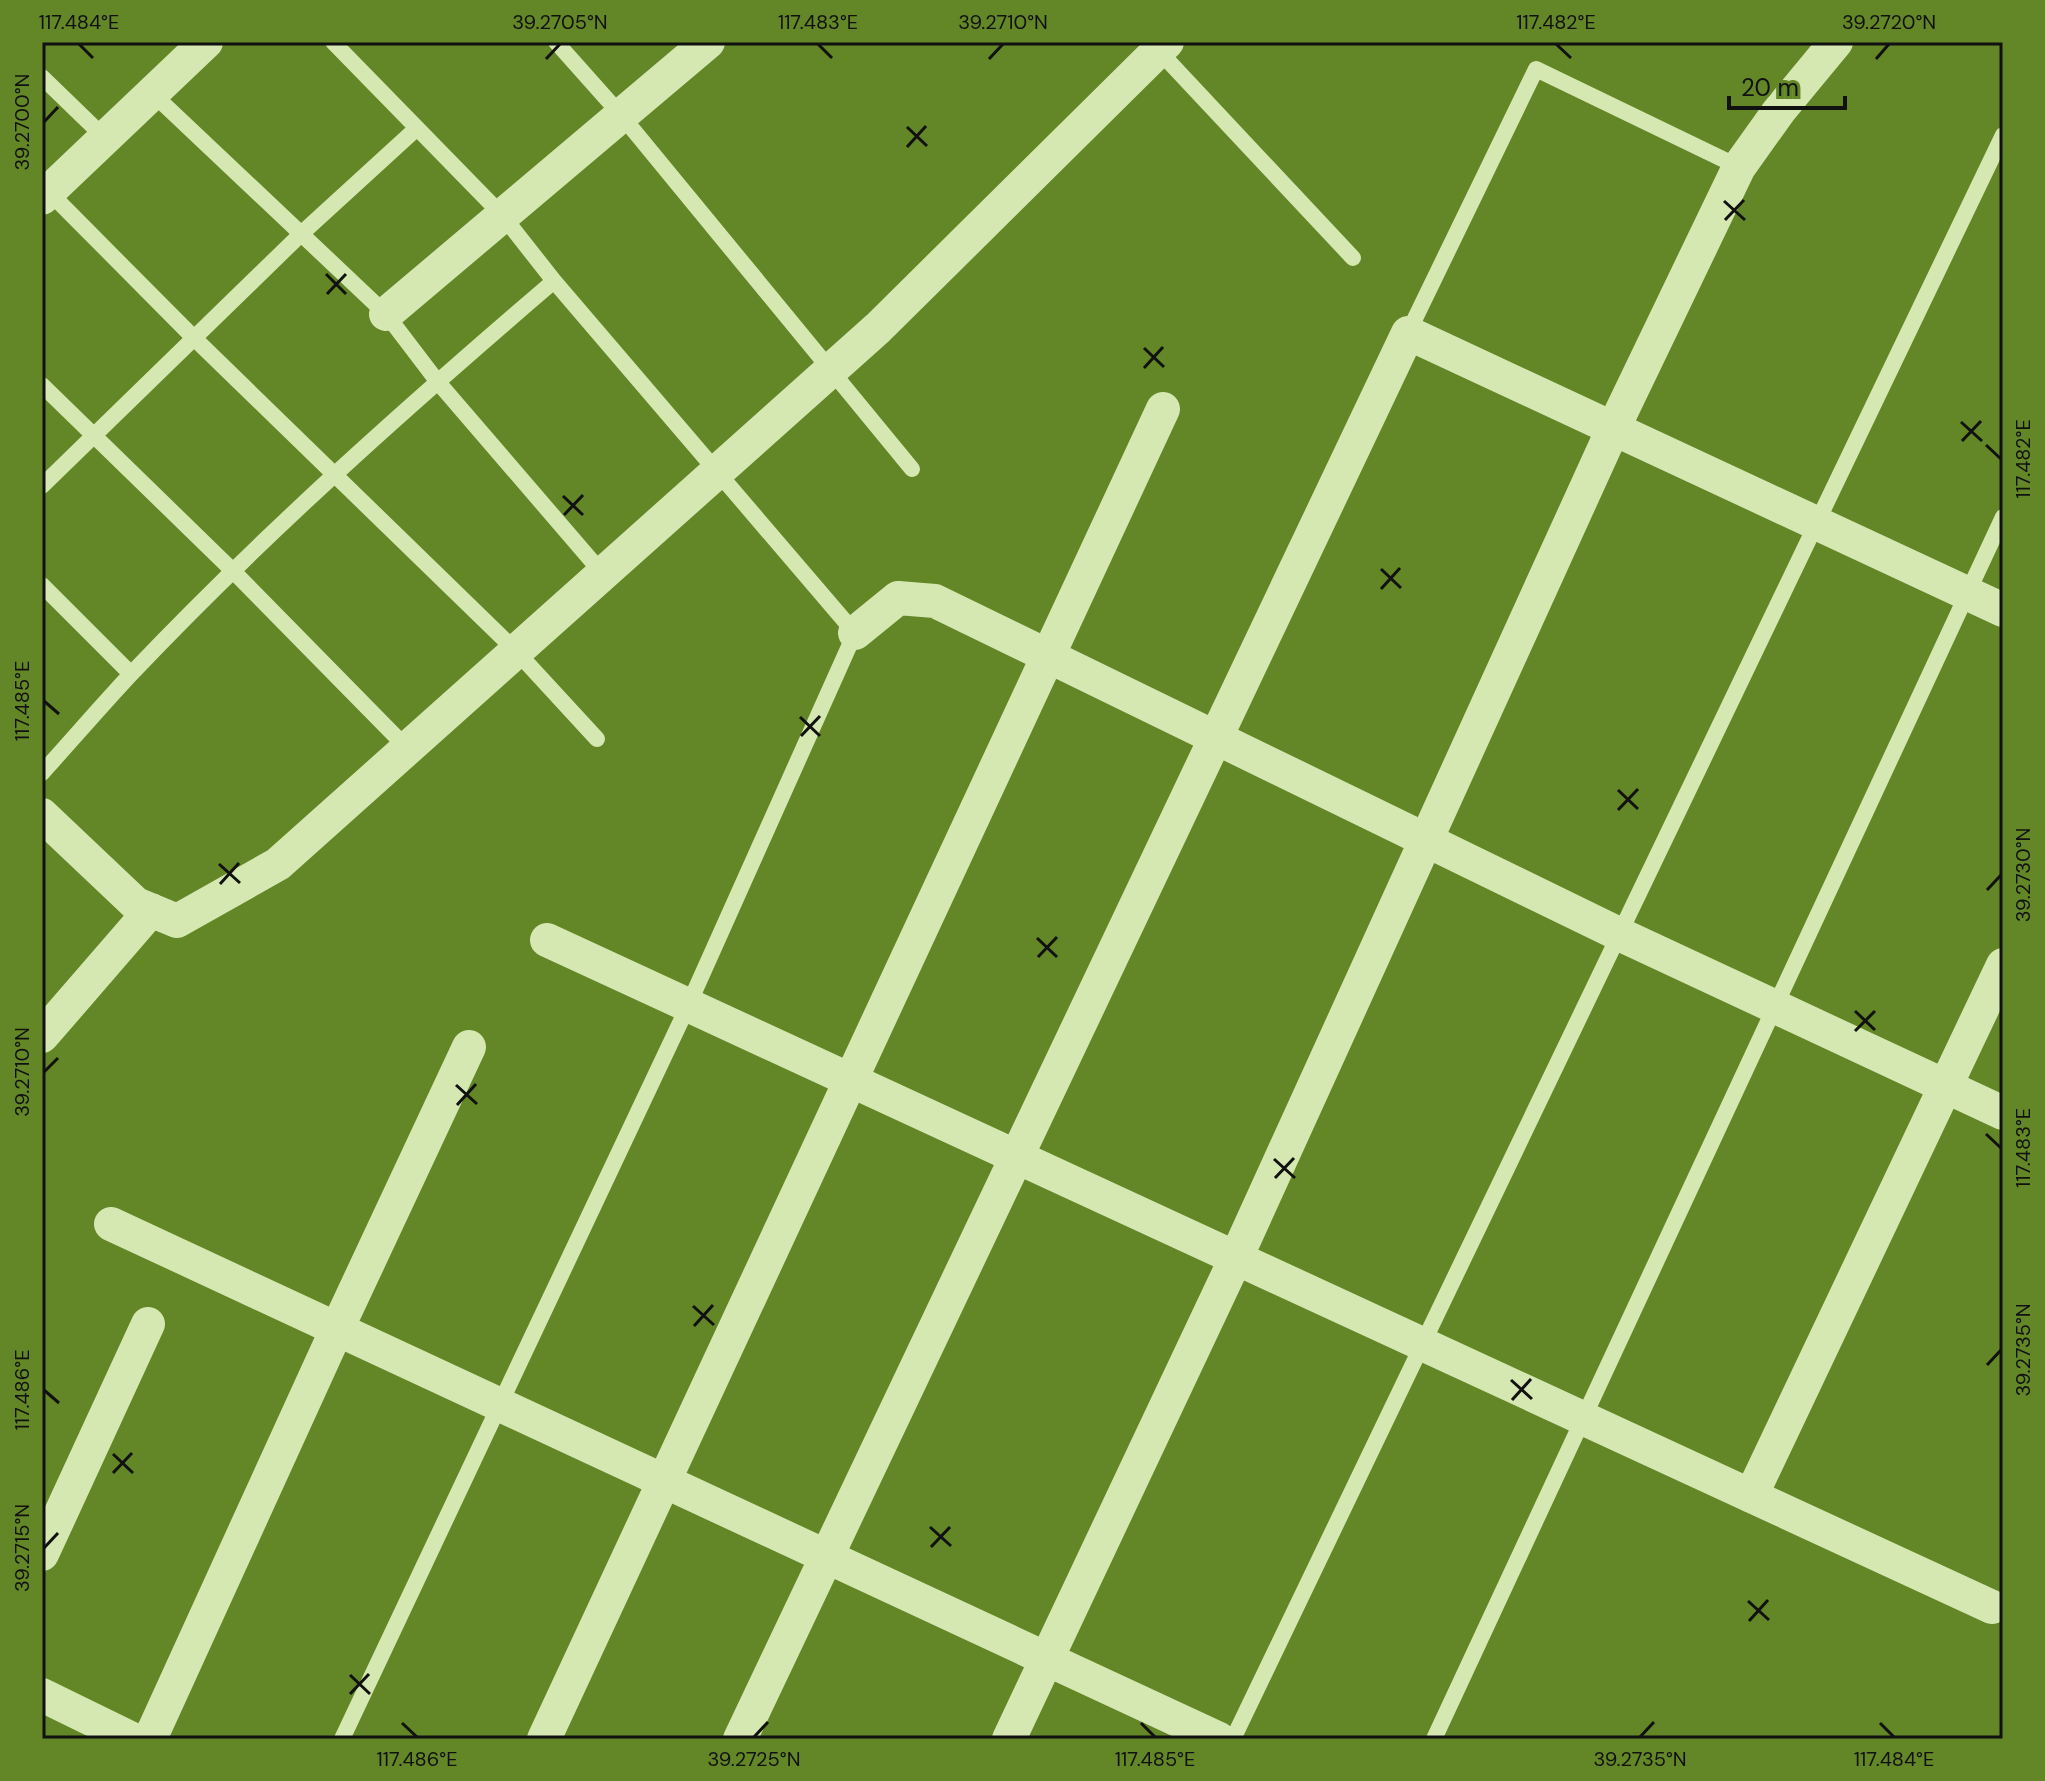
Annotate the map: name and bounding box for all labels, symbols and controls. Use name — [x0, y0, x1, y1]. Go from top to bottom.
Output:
text: 117.484°E — [39, 9, 119, 35]
text: 39.2705°N — [512, 9, 608, 35]
text: 117.483°E — [778, 9, 858, 35]
text: 39.2710°N — [958, 9, 1048, 35]
text: 117.482°E — [1516, 9, 1596, 35]
text: 39.2720°N — [1842, 9, 1936, 35]
scale bar — [1729, 60, 1845, 110]
text: 20 m — [1741, 72, 1799, 103]
text: 39.2700°N — [9, 74, 35, 170]
text: 117.482°E — [2010, 419, 2036, 499]
text: 117.485°E — [9, 661, 35, 741]
text: 39.2730°N — [2010, 828, 2036, 922]
text: 39.2710°N — [9, 1027, 35, 1117]
text: 117.483°E — [2010, 1108, 2036, 1188]
text: 39.2735°N — [2010, 1303, 2036, 1397]
text: 117.486°E — [9, 1350, 35, 1430]
text: 39.2715°N — [9, 1504, 35, 1592]
text: 117.486°E — [377, 1746, 457, 1772]
text: 39.2725°N — [708, 1746, 800, 1772]
text: 117.485°E — [1115, 1746, 1195, 1772]
text: 39.2735°N — [1593, 1746, 1687, 1772]
text: 117.484°E — [1854, 1746, 1934, 1772]

